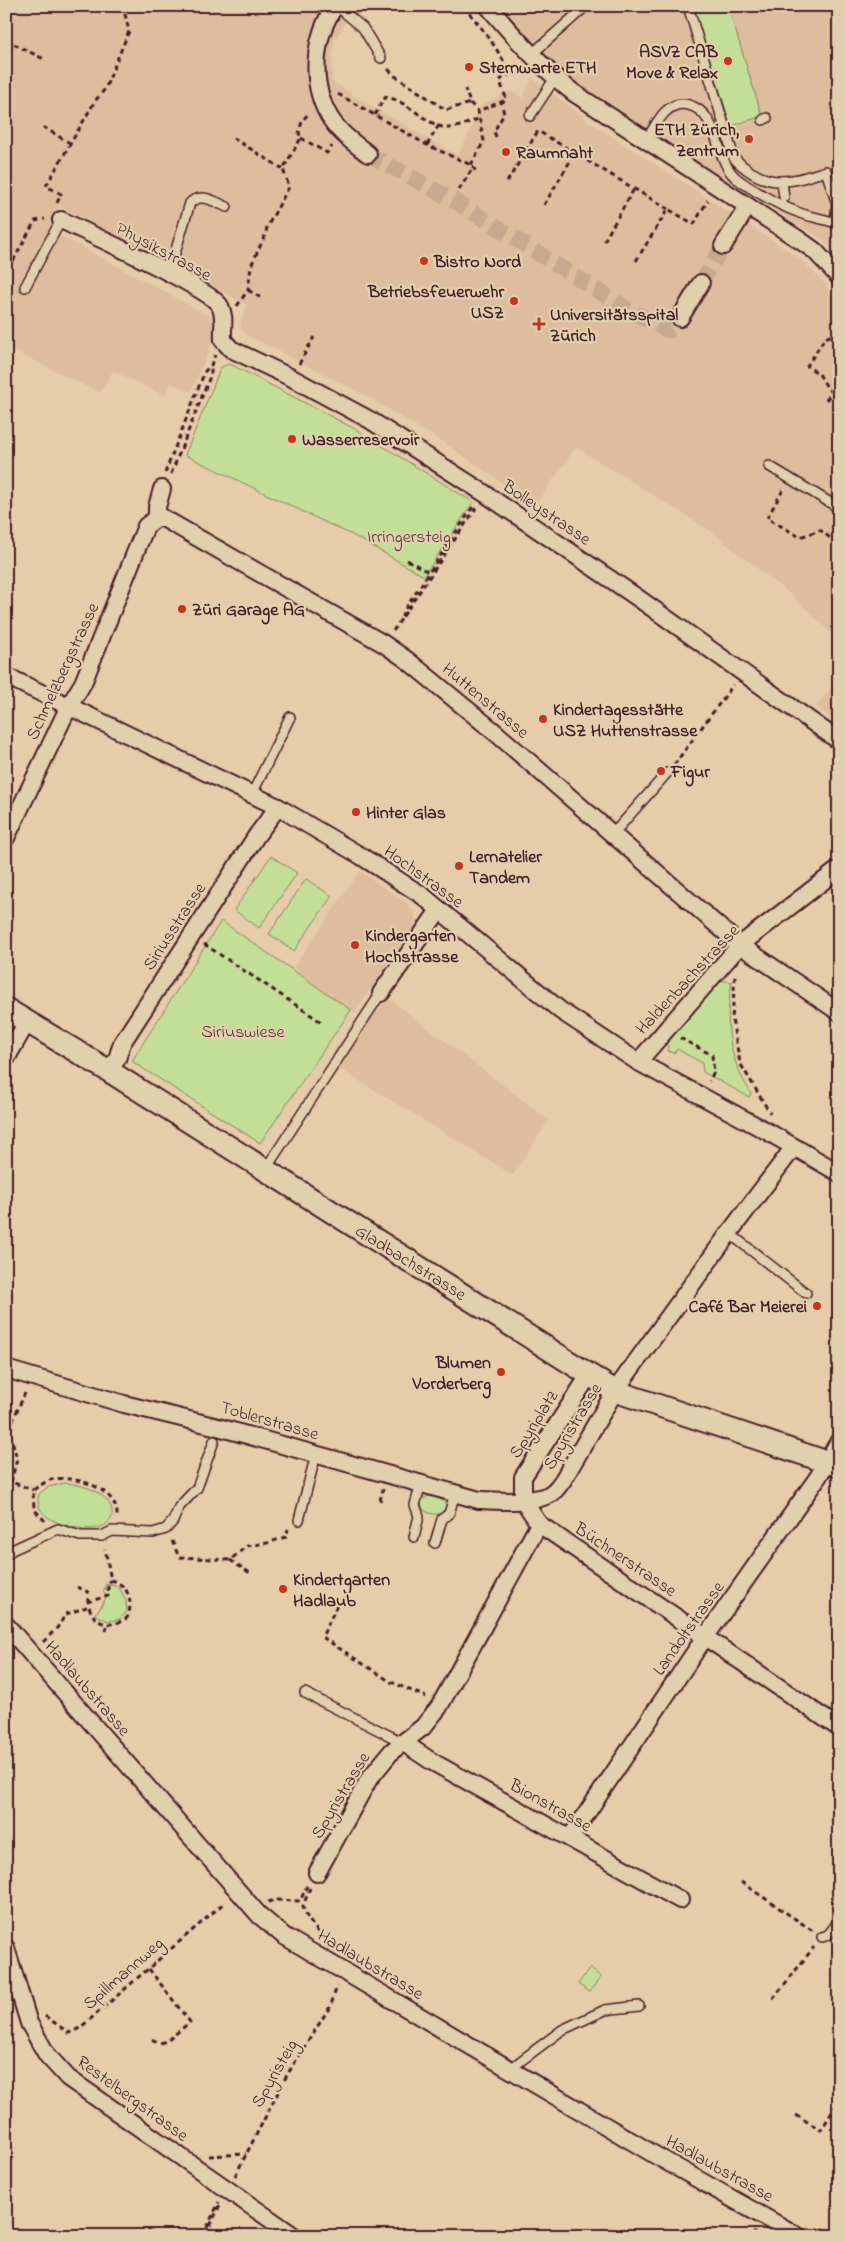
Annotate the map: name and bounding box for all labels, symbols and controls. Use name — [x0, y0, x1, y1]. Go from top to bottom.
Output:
place label: ASVZ CAB Move & Relax — [626, 40, 718, 87]
marker: ASVZ CAB Move & Relax — [722, 55, 734, 67]
place label: Sternwarte ETH — [479, 56, 597, 82]
marker: Sternwarte ETH — [463, 61, 475, 73]
place label: ETH Zürich, Zentrum — [654, 118, 739, 165]
marker: ETH Zürich, Zentrum — [743, 133, 755, 145]
place label: Raumnaht — [516, 141, 594, 167]
marker: Raumnaht — [500, 146, 512, 158]
street label: Physikstrasse — [111, 217, 216, 289]
place label: Bistro Nord — [433, 250, 522, 276]
marker: Bistro Nord — [418, 255, 430, 267]
place label: Betriebsfeuerwehr USZ — [367, 280, 504, 327]
marker: Betriebsfeuerwehr USZ — [508, 295, 520, 307]
place label: Universitätsspital Zürich — [550, 303, 678, 350]
marker: Universitätsspital Zürich — [532, 317, 546, 331]
place label: Wasserreservoir — [302, 428, 420, 454]
marker: Wasserreservoir — [286, 433, 298, 445]
street label: Bolleystrasse — [496, 474, 596, 553]
park label: Irringersteig — [367, 525, 451, 552]
street label: Schmelzbergstrasse — [21, 598, 108, 745]
place label: Züri Garage AG — [192, 598, 305, 625]
marker: Züri Garage AG — [176, 603, 188, 615]
street label: Huttenstrasse — [436, 657, 535, 746]
place label: Kindertagesstätte USZ Huttenstrasse — [553, 698, 698, 745]
marker: Kindertagesstätte USZ Huttenstrasse — [537, 713, 549, 725]
place label: Figur — [670, 760, 710, 787]
marker: Figur — [655, 765, 667, 777]
place label: Hinter Glas — [366, 801, 446, 827]
marker: Hinter Glas — [350, 806, 362, 818]
street label: Hochstrasse — [377, 840, 469, 916]
place label: Lernatelier Tandem — [469, 845, 542, 892]
marker: Lernatelier Tandem — [453, 860, 465, 872]
street label: Siriusstrasse — [138, 877, 214, 976]
street label: Haldenbachstrasse — [630, 919, 747, 1041]
place label: Kindergarten Hochstrasse — [365, 924, 459, 971]
marker: Kindergarten Hochstrasse — [349, 939, 361, 951]
park label: Siriuswiese — [201, 1020, 286, 1046]
street label: Gladbachstrasse — [349, 1219, 471, 1309]
place label: Café Bar Meierei — [688, 1295, 807, 1321]
marker: Café Bar Meierei — [811, 1300, 823, 1312]
place label: Blumen Vorderberg — [412, 1351, 491, 1399]
marker: Blumen Vorderberg — [495, 1366, 507, 1378]
street label: Spyristrasse — [538, 1378, 610, 1475]
street label: Spyriplatz — [504, 1386, 566, 1464]
street label: Toblerstrasse — [217, 1396, 322, 1449]
street label: Büchnerstrasse — [568, 1516, 682, 1605]
place label: Kindertgarten Hadlaub — [293, 1568, 390, 1615]
street label: Landoltstrasse — [647, 1576, 732, 1682]
marker: Kindertgarten Hadlaub — [277, 1583, 289, 1595]
street label: Hadlaubstrasse — [37, 1636, 136, 1744]
street label: Spyristrasse — [306, 1747, 378, 1844]
street label: Bionstrasse — [503, 1773, 597, 1841]
street label: Hadlaubstrasse — [312, 1924, 429, 2008]
street label: Spillmannweg — [78, 1932, 171, 2018]
street label: Spyristeig — [246, 2035, 307, 2113]
street label: Restelbergstrasse — [70, 2050, 194, 2150]
street label: Hadlaubstrasse — [660, 2129, 778, 2211]

